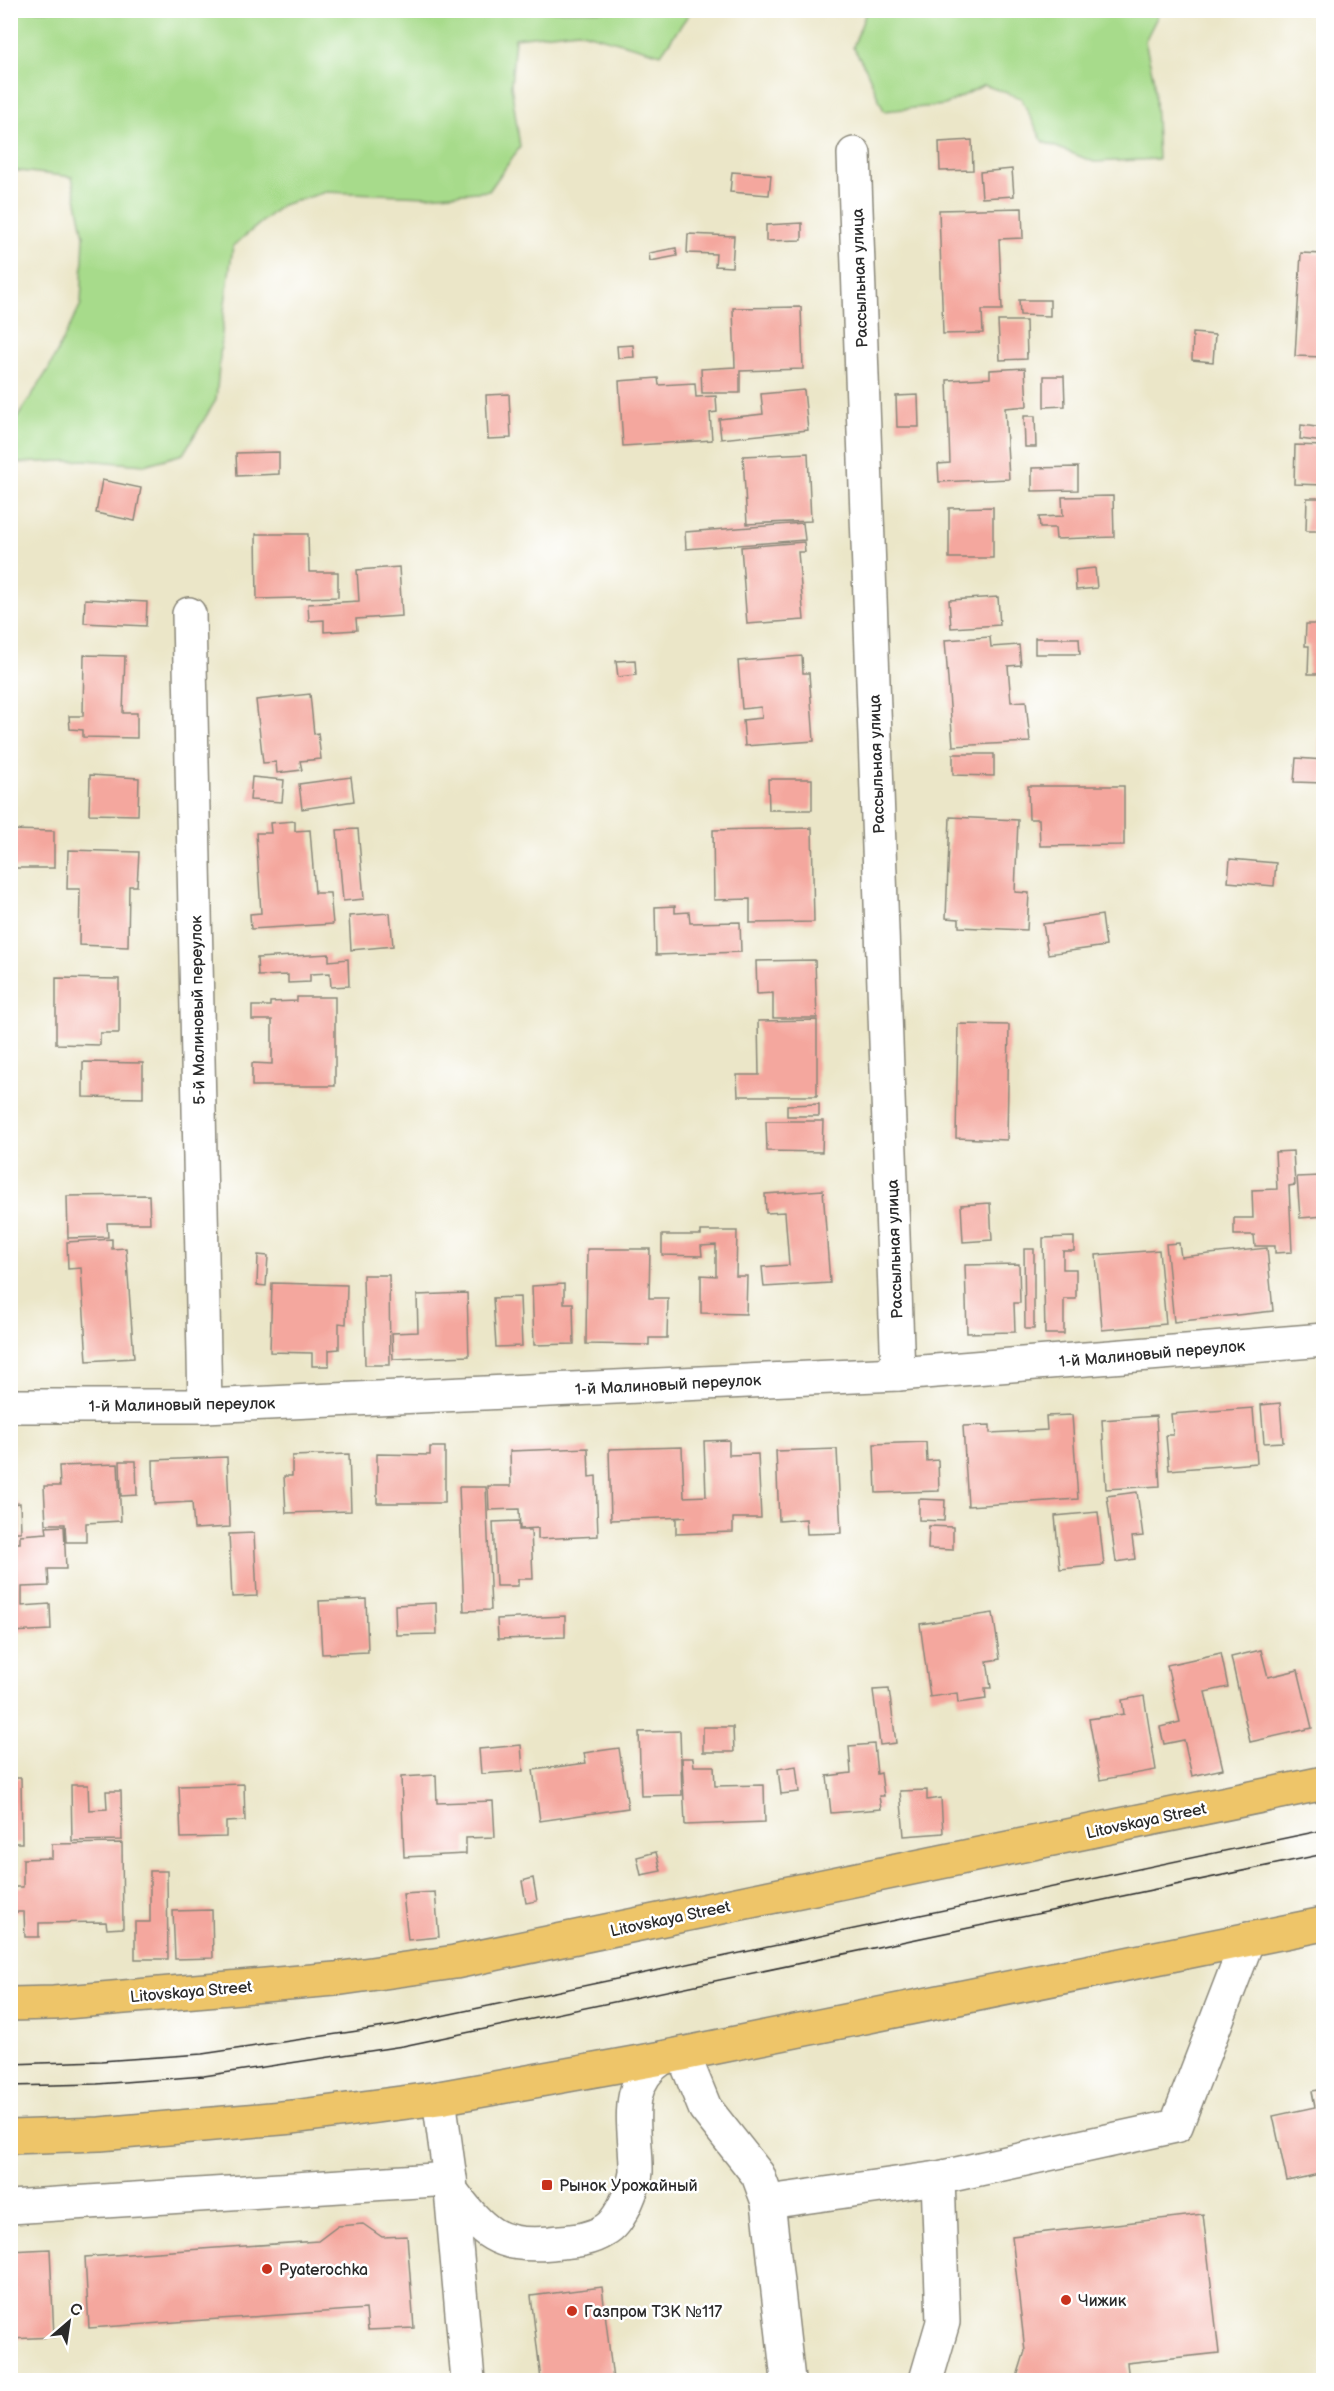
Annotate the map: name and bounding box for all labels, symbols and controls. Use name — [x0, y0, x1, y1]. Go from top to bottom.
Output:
street label: Рассыльная улица — [849, 207, 872, 348]
street label: Рассыльная улица — [866, 693, 889, 834]
street label: 5-й Малиновый переулок — [187, 915, 210, 1105]
street label: Рассыльная улица — [884, 1178, 907, 1319]
street label: 1-й Малиновый переулок — [1058, 1337, 1246, 1372]
street label: 1-й Малиновый переулок — [574, 1371, 762, 1400]
street label: 1-й Малиновый переулок — [89, 1394, 276, 1417]
street label: Litovskaya Street — [1084, 1799, 1208, 1843]
street label: Litovskaya Street — [608, 1897, 732, 1941]
street label: Litovskaya Street — [129, 1978, 253, 2007]
place label: Рынок Урожайный — [559, 2177, 698, 2196]
marker: Рынок Урожайный — [540, 2178, 554, 2192]
place label: Pyaterochka — [279, 2261, 368, 2280]
marker: Pyaterochka — [260, 2262, 274, 2276]
north arrow — [39, 2292, 99, 2352]
place label: Чижик — [1078, 2292, 1127, 2311]
marker: Чижик — [1059, 2293, 1073, 2307]
text: С — [66, 2299, 85, 2321]
place label: Газпром ТЗК №117 — [584, 2303, 722, 2322]
marker: Газпром ТЗК №117 — [565, 2304, 579, 2318]

